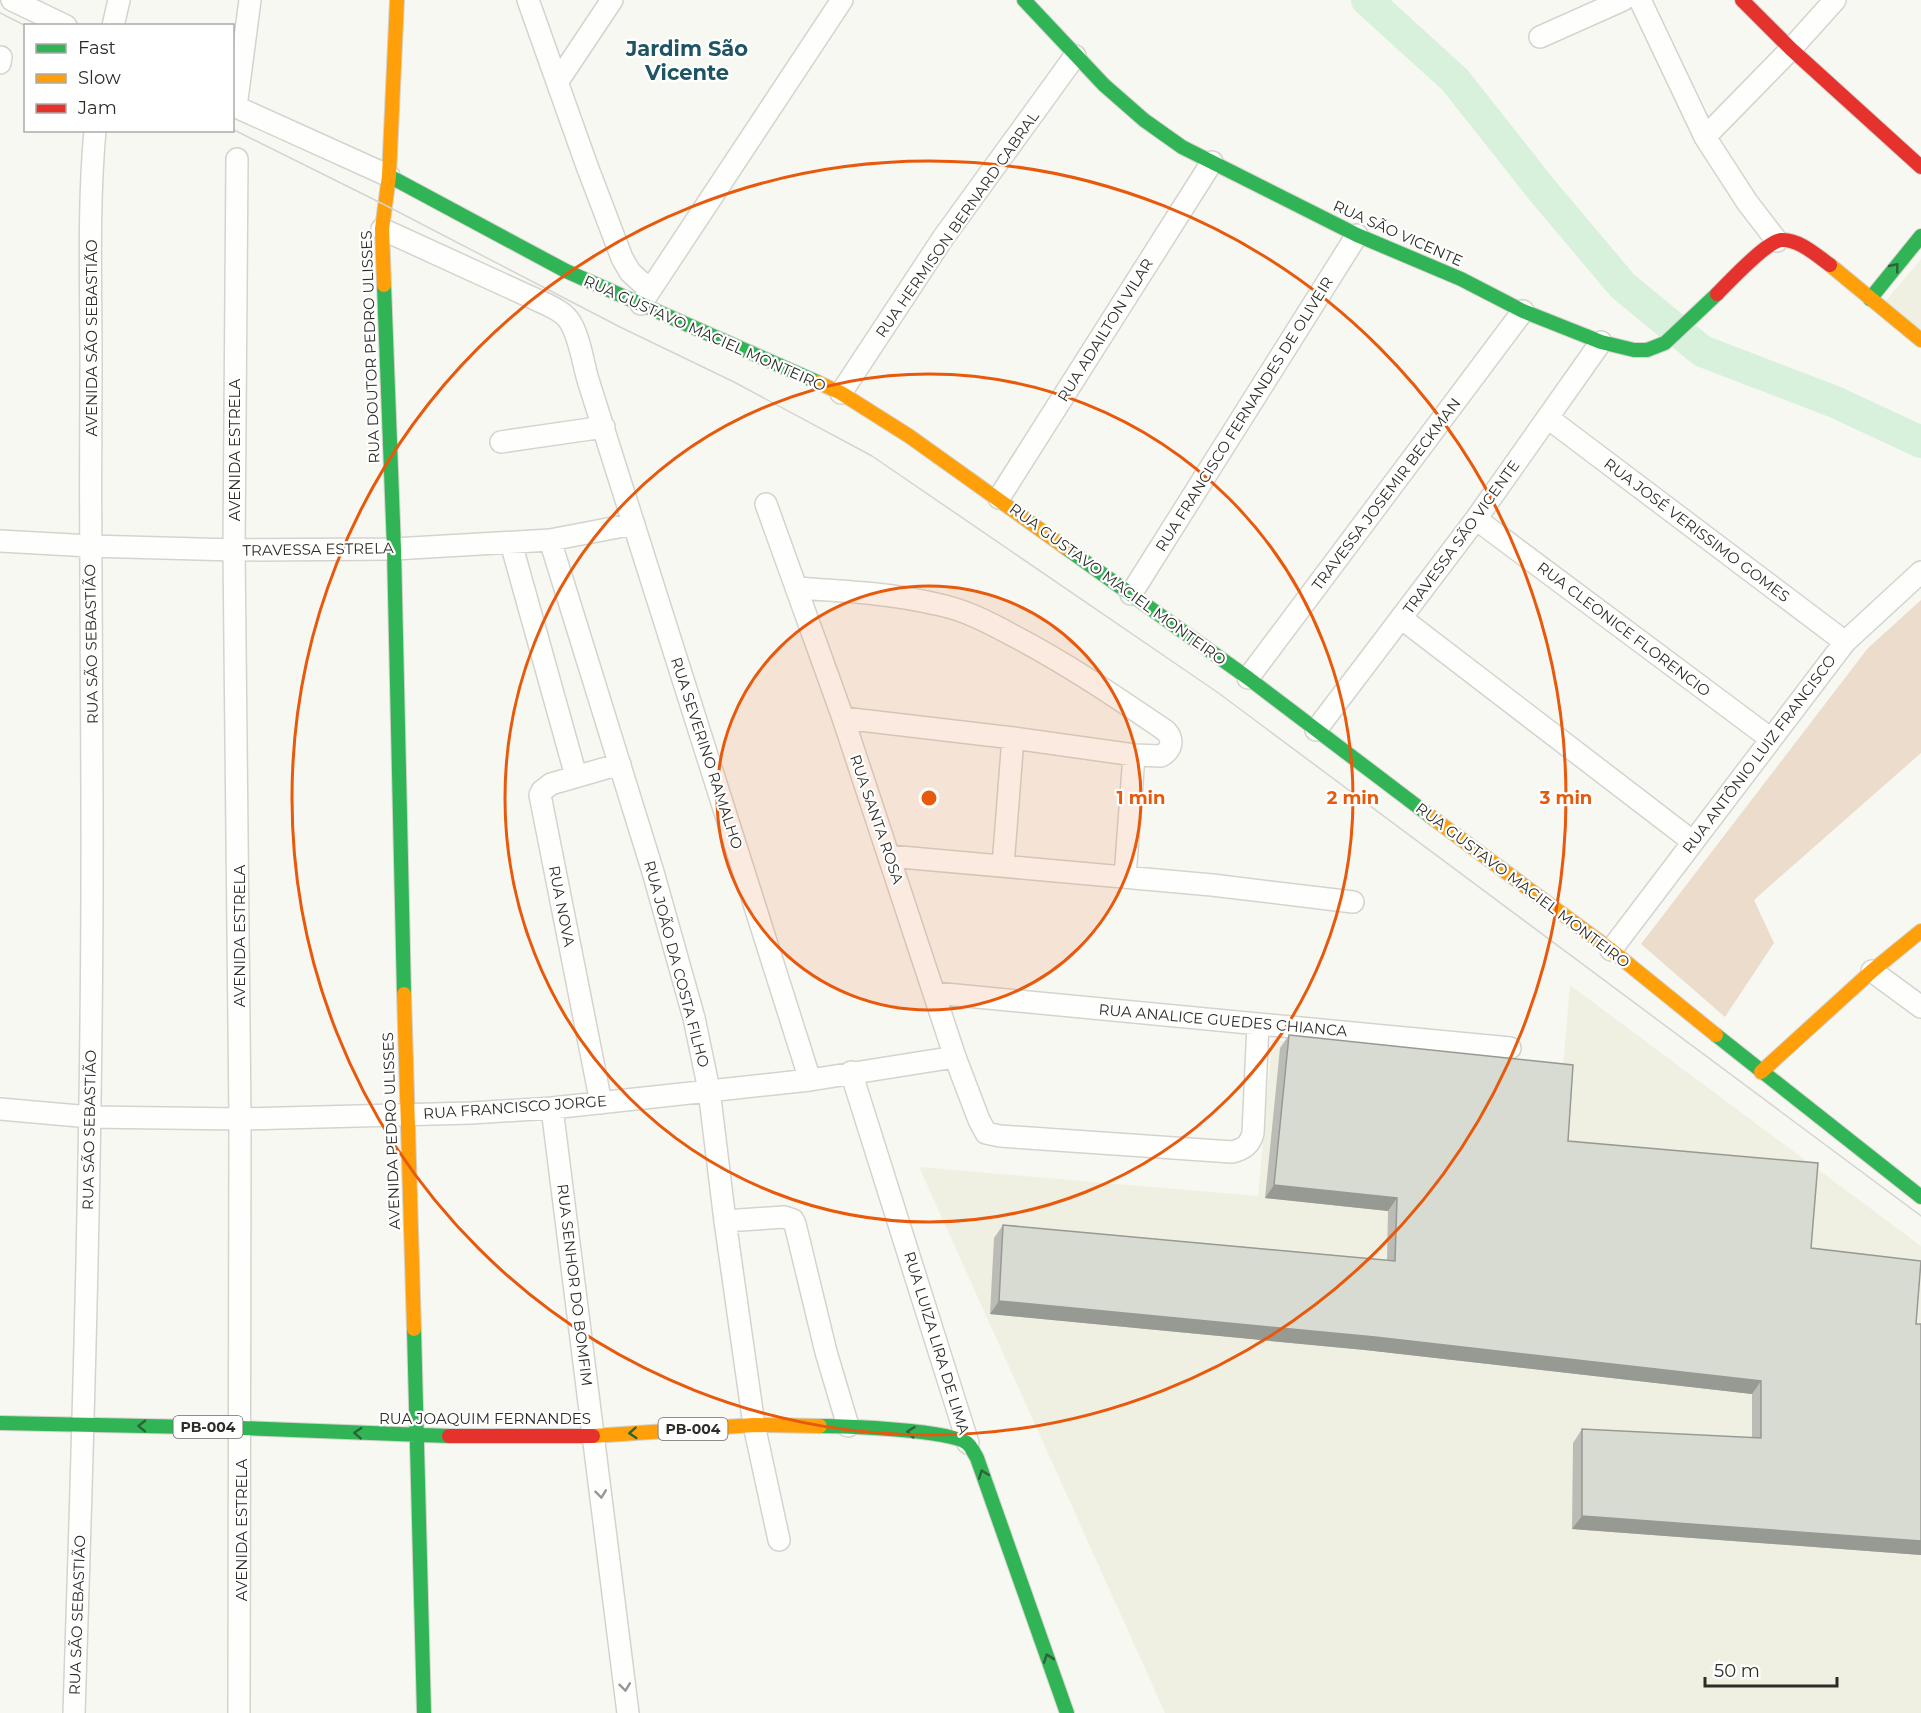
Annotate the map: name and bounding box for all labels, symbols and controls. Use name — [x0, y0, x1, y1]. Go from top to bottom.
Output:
legend — [24, 24, 234, 132]
district label: Jardim São Vicente — [625, 36, 748, 85]
text: Fast — [78, 37, 116, 59]
text: Slow — [78, 67, 121, 89]
text: Jam — [77, 97, 117, 119]
street label: RUA HERMISON BERNARD CABRAL — [871, 107, 1043, 341]
street label: RUA SÃO VICENTE — [1330, 196, 1466, 270]
street label: RUA DOUTOR PEDRO ULISSES — [356, 230, 384, 464]
street label: AVENIDA SÃO SEBASTIÃO — [82, 239, 101, 437]
street label: RUA ADAILTON VILAR — [1053, 255, 1157, 405]
one-way arrow — [1888, 263, 1899, 274]
street label: RUA GUSTAVO MACIEL MONTEIRO — [581, 271, 829, 395]
street label: RUA FRANCISCO FERNANDES DE OLIVEIR — [1151, 273, 1337, 555]
street label: AVENIDA ESTRELA — [225, 379, 244, 521]
street label: TRAVESSA JOSEMIR BECKMAN — [1307, 394, 1465, 594]
street label: RUA JOSÉ VERISSIMO GOMES — [1600, 454, 1794, 606]
street label: TRAVESSA SÃO VICENTE — [1399, 456, 1523, 618]
street label: RUA GUSTAVO MACIEL MONTEIRO — [1006, 499, 1230, 669]
street label: TRAVESSA ESTRELA — [242, 538, 394, 560]
street label: RUA CLEONICE FLORENCIO — [1534, 558, 1714, 700]
street label: RUA SÃO SEBASTIÃO — [80, 564, 102, 724]
street label: RUA ANTÔNIO LUIZ FRANCISCO — [1678, 651, 1840, 857]
street label: RUA SEVERINO RAMALHO — [667, 654, 747, 852]
street label: RUA SANTA ROSA — [846, 752, 908, 886]
text: 1 min — [1117, 787, 1165, 809]
text: 2 min — [1327, 787, 1379, 809]
text: 3 min — [1539, 787, 1592, 809]
centre of rings — [919, 788, 939, 808]
street label: RUA GUSTAVO MACIEL MONTEIRO — [1412, 798, 1634, 972]
street label: RUA JOÃO DA COSTA FILHO — [640, 858, 714, 1070]
street label: RUA NOVA — [545, 864, 579, 948]
street label: AVENIDA ESTRELA — [230, 865, 249, 1007]
street label: RUA ANALICE GUEDES CHIANCA — [1098, 1000, 1348, 1040]
street label: AVENIDA PEDRO ULISSES — [378, 1032, 404, 1230]
street label: RUA SÃO SEBASTIÃO — [78, 1050, 100, 1210]
street label: RUA FRANCISCO JORGE — [423, 1091, 607, 1123]
street label: RUA SENHOR DO BOMFIM — [553, 1183, 597, 1387]
street label: RUA LUIZA LIRA DE LIMA — [900, 1249, 974, 1437]
street label: RUA JOAQUIM FERNANDES — [379, 1409, 591, 1428]
road number: PB-004 — [174, 1416, 242, 1438]
road number: PB-004 — [658, 1418, 728, 1440]
one-way arrow — [138, 1420, 147, 1432]
one-way arrow — [628, 1426, 637, 1439]
one-way arrow — [907, 1426, 916, 1439]
one-way arrow — [354, 1427, 363, 1440]
street label: AVENIDA ESTRELA — [232, 1459, 251, 1601]
one-way arrow — [977, 1469, 990, 1480]
one-way arrow — [594, 1489, 607, 1498]
street label: RUA SÃO SEBASTIÃO — [65, 1535, 89, 1695]
scale bar — [1705, 1650, 1837, 1688]
one-way arrow — [1042, 1653, 1055, 1664]
text: 50 m — [1714, 1660, 1760, 1682]
one-way arrow — [618, 1683, 630, 1692]

